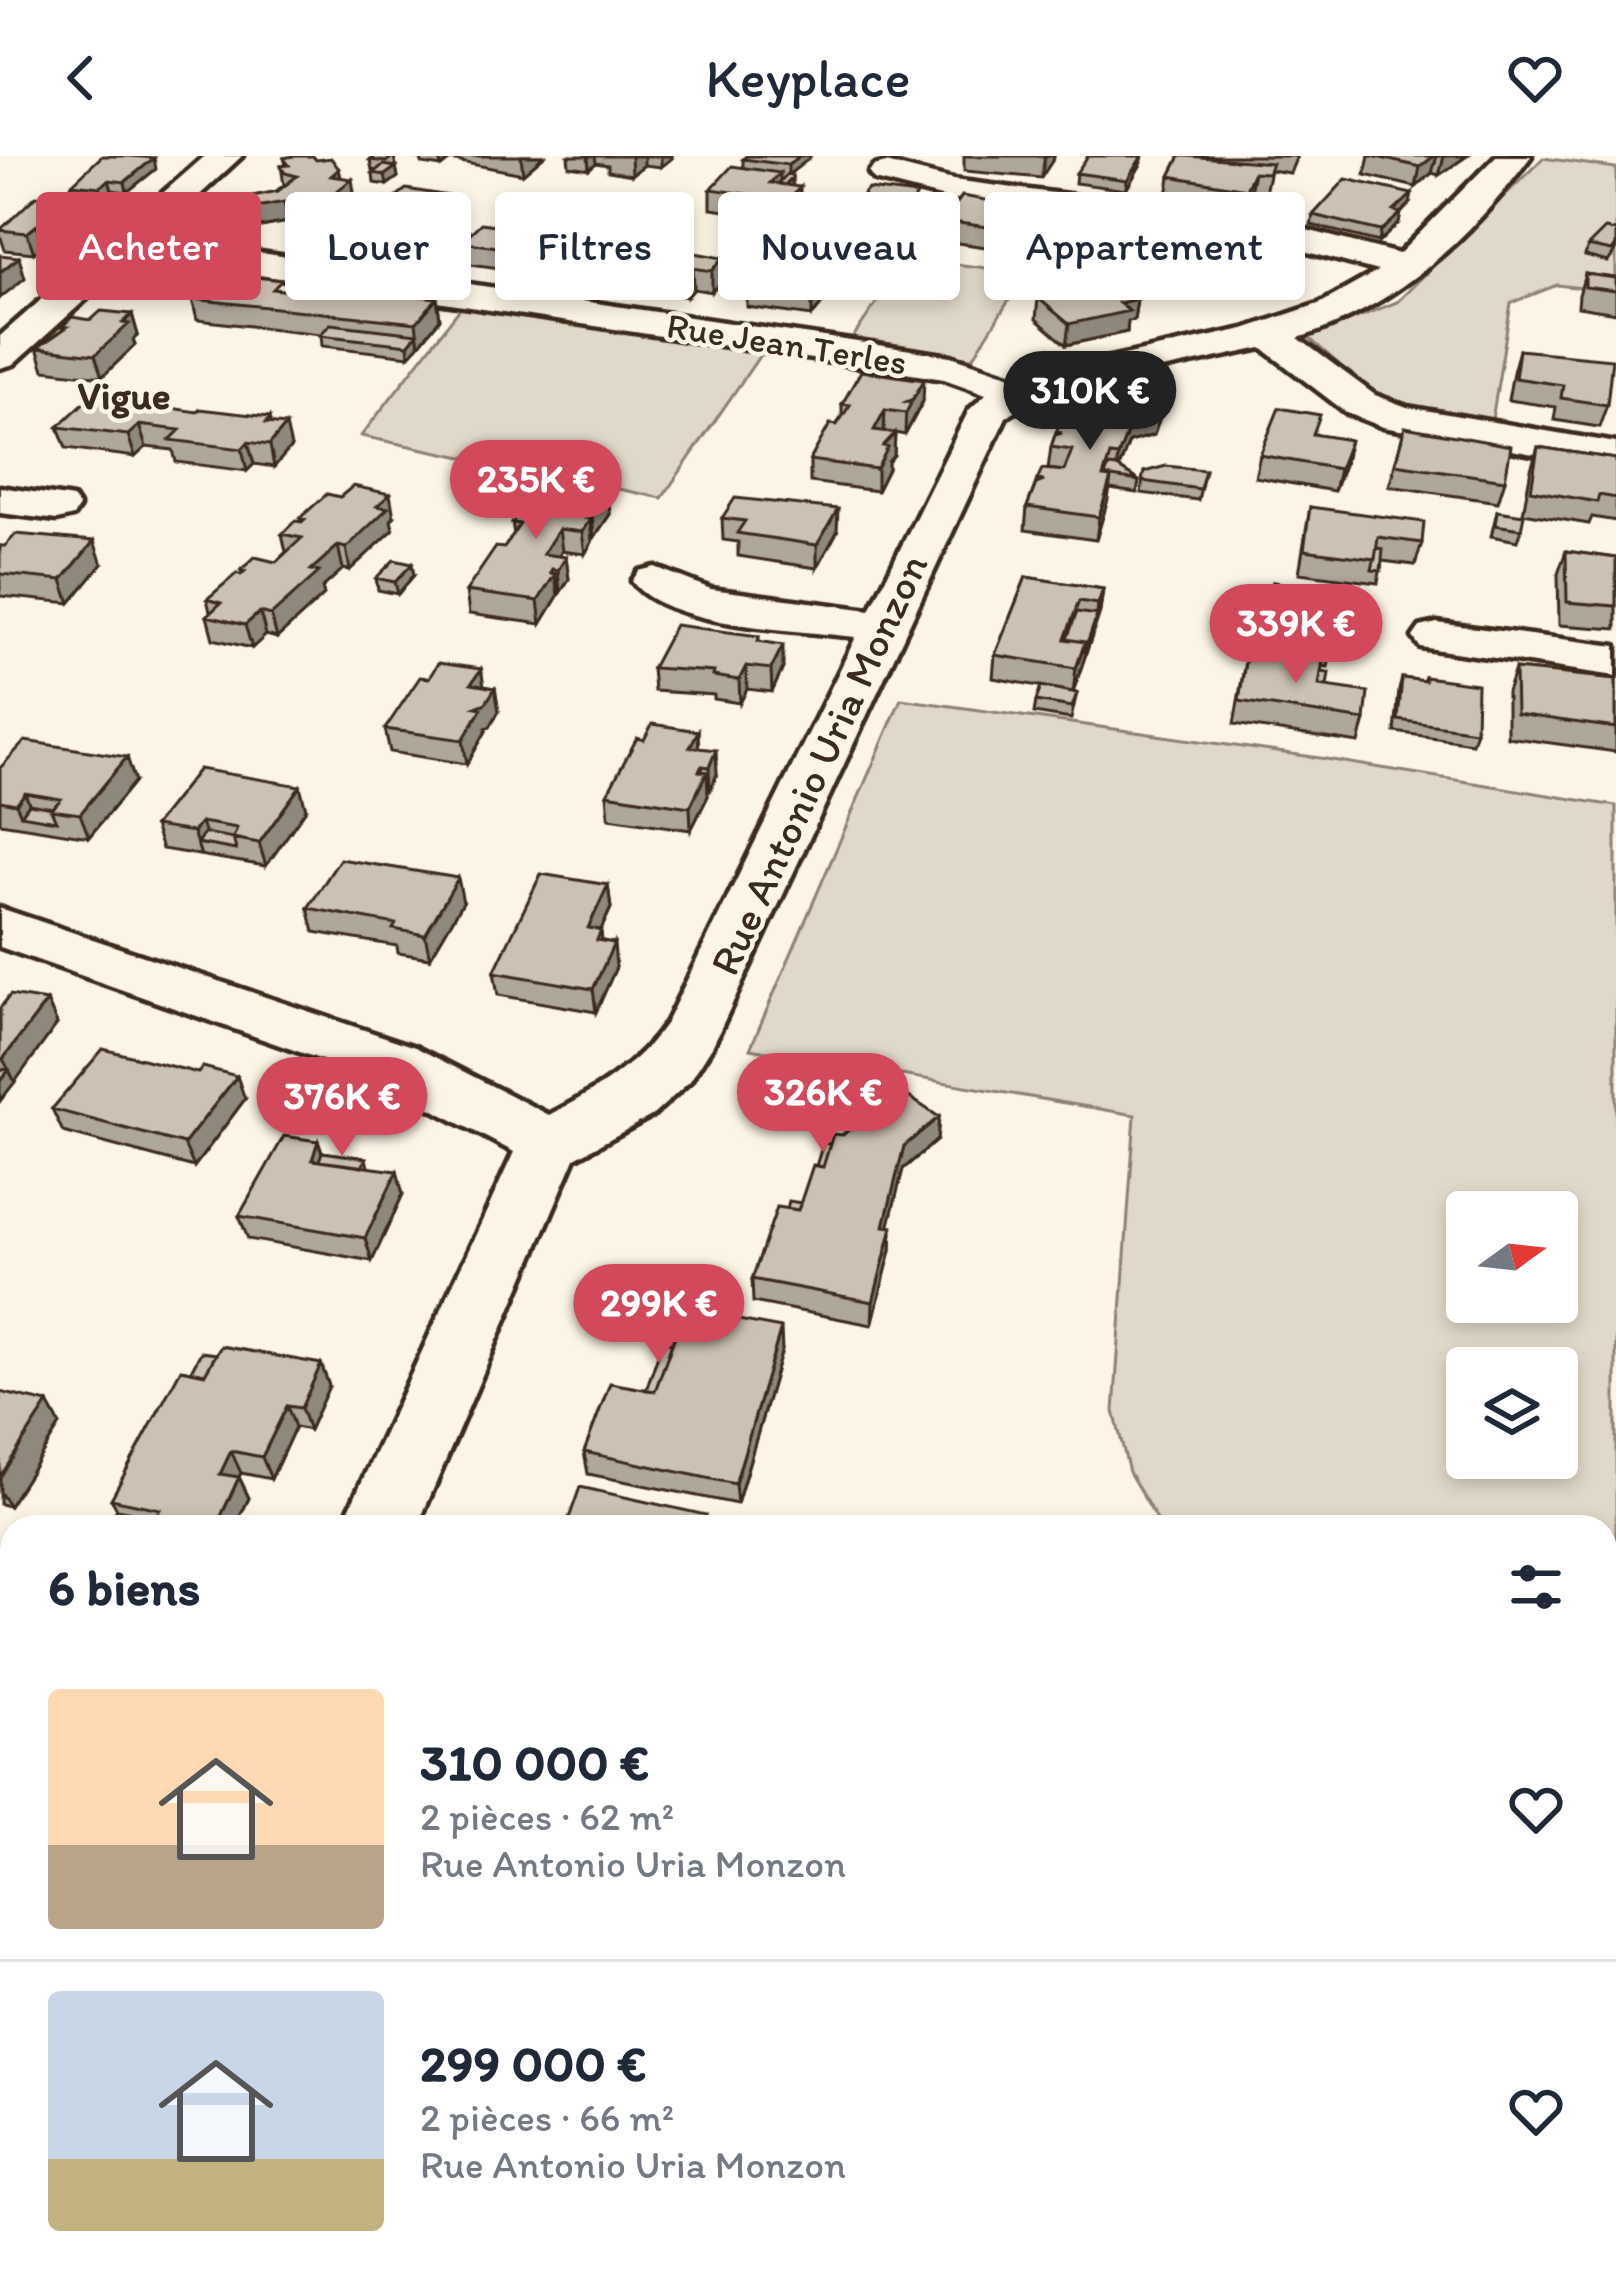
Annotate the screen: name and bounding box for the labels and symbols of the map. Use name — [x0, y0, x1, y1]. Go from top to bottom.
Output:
street label: Rue Jean Terles — [664, 303, 910, 384]
pin: 310K € — [992, 351, 1188, 453]
district label: Vigue — [77, 372, 171, 419]
pin: 235K € — [438, 440, 634, 542]
street label: Rue Antonio Uria Monzon — [698, 546, 939, 983]
pin: 339K € — [1198, 584, 1394, 686]
pin: 326K € — [725, 1053, 921, 1155]
pin: 376K € — [244, 1057, 440, 1159]
north arrow — [1446, 1191, 1578, 1323]
pin: 299K € — [561, 1264, 757, 1366]

